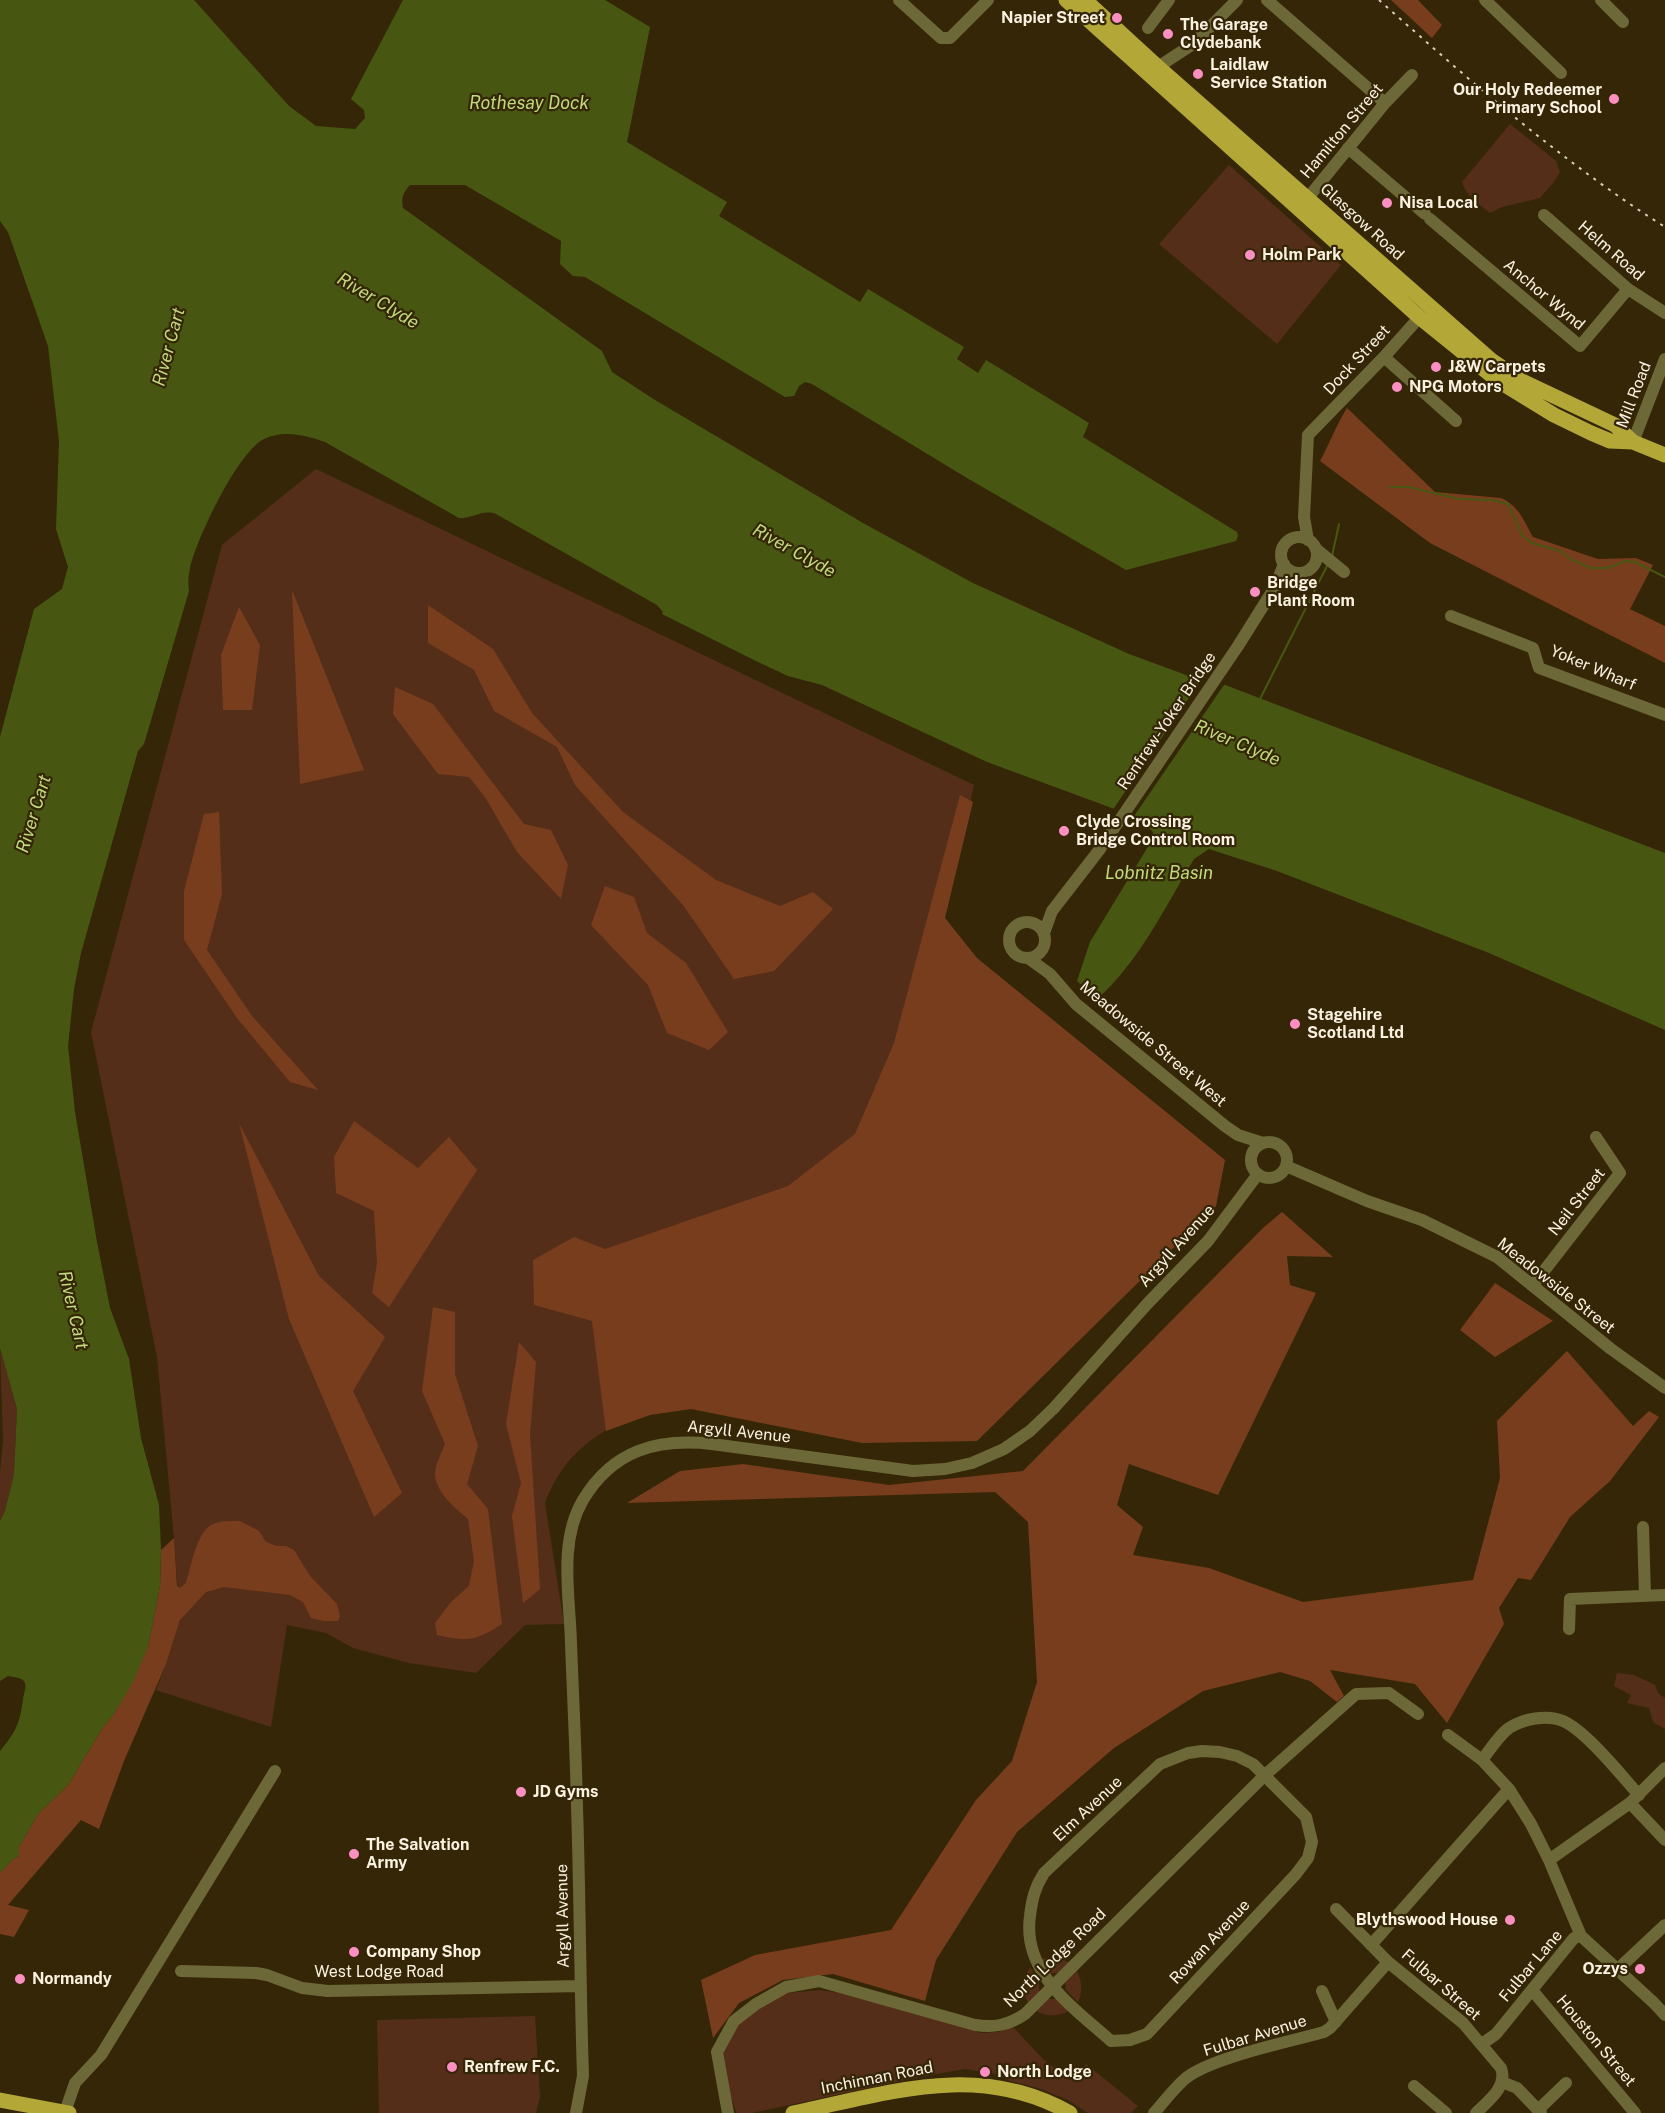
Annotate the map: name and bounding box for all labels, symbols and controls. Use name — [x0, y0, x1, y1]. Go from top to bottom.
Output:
place label: Napier Street — [1001, 8, 1105, 28]
marker: Napier Street — [1110, 11, 1124, 25]
place label: The Garage Clydebank — [1180, 15, 1268, 53]
marker: The Garage Clydebank — [1161, 27, 1175, 41]
place label: Laidlaw Service Station — [1210, 55, 1327, 93]
marker: Laidlaw Service Station — [1191, 67, 1205, 81]
street label: Hamilton Street — [1297, 80, 1387, 182]
place label: Our Holy Redeemer Primary School — [1453, 80, 1602, 118]
water label: Rothesay Dock — [469, 92, 589, 114]
marker: Our Holy Redeemer Primary School — [1607, 92, 1621, 106]
street label: Glasgow Road — [1316, 179, 1408, 265]
place label: Nisa Local — [1399, 193, 1478, 213]
marker: Nisa Local — [1380, 196, 1394, 210]
street label: Helm Road — [1574, 217, 1648, 285]
place label: Holm Park — [1262, 245, 1342, 265]
marker: Holm Park — [1243, 248, 1257, 262]
street label: Anchor Wynd — [1499, 255, 1589, 335]
water label: River Clyde — [333, 268, 423, 334]
water label: River Cart — [148, 305, 190, 389]
street label: Dock Street — [1320, 321, 1394, 399]
place label: J&W Carpets — [1448, 357, 1546, 377]
street label: Mill Road — [1613, 359, 1655, 431]
marker: J&W Carpets — [1429, 360, 1443, 374]
place label: NPG Motors — [1409, 377, 1502, 397]
marker: NPG Motors — [1390, 380, 1404, 394]
water label: River Clyde — [749, 519, 839, 583]
place label: Bridge Plant Room — [1267, 573, 1355, 611]
marker: Bridge Plant Room — [1248, 585, 1262, 599]
street label: Yoker Wharf — [1547, 641, 1639, 695]
street label: Renfrew-Yoker Bridge — [1114, 648, 1220, 794]
water label: River Clyde — [1191, 715, 1283, 771]
water label: River Cart — [12, 772, 56, 856]
place label: Clyde Crossing Bridge Control Room — [1076, 812, 1235, 850]
marker: Clyde Crossing Bridge Control Room — [1057, 824, 1071, 838]
water label: Lobnitz Basin — [1105, 862, 1213, 884]
street label: Meadowside Street West — [1076, 977, 1230, 1111]
place label: Stagehire Scotland Ltd — [1307, 1005, 1404, 1043]
marker: Stagehire Scotland Ltd — [1288, 1017, 1302, 1031]
street label: Neil Street — [1545, 1164, 1609, 1240]
street label: Argyll Avenue — [1135, 1201, 1219, 1291]
street label: Meadowside Street — [1493, 1234, 1619, 1338]
water label: River Cart — [53, 1268, 93, 1352]
street label: Argyll Avenue — [686, 1417, 792, 1447]
street label: Elm Avenue — [1050, 1772, 1126, 1846]
place label: JD Gyms — [533, 1782, 598, 1802]
marker: JD Gyms — [514, 1785, 528, 1799]
place label: The Salvation Army — [366, 1835, 469, 1873]
marker: The Salvation Army — [347, 1847, 361, 1861]
street label: Argyll Avenue — [552, 1864, 574, 1968]
street label: Rowan Avenue — [1166, 1896, 1254, 1988]
street label: North Lodge Road — [1000, 1904, 1110, 2012]
place label: Blythswood House — [1356, 1910, 1498, 1930]
marker: Blythswood House — [1503, 1913, 1517, 1927]
street label: Fulbar Lane — [1495, 1926, 1567, 2006]
place label: Company Shop — [366, 1942, 481, 1962]
marker: Company Shop — [347, 1945, 361, 1959]
street label: Fulbar Street — [1397, 1945, 1485, 2025]
place label: Ozzys — [1582, 1959, 1628, 1979]
street label: West Lodge Road — [314, 1962, 444, 1982]
marker: Ozzys — [1633, 1962, 1647, 1976]
place label: Normandy — [32, 1969, 112, 1989]
marker: Normandy — [13, 1972, 27, 1986]
street label: Houston Street — [1552, 1991, 1640, 2091]
street label: Fulbar Avenue — [1201, 2011, 1309, 2061]
place label: Renfrew F.C. — [464, 2057, 560, 2077]
street label: Inchinnan Road — [819, 2058, 935, 2098]
marker: Renfrew F.C. — [445, 2060, 459, 2074]
place label: North Lodge — [997, 2062, 1092, 2082]
marker: North Lodge — [978, 2065, 992, 2079]

